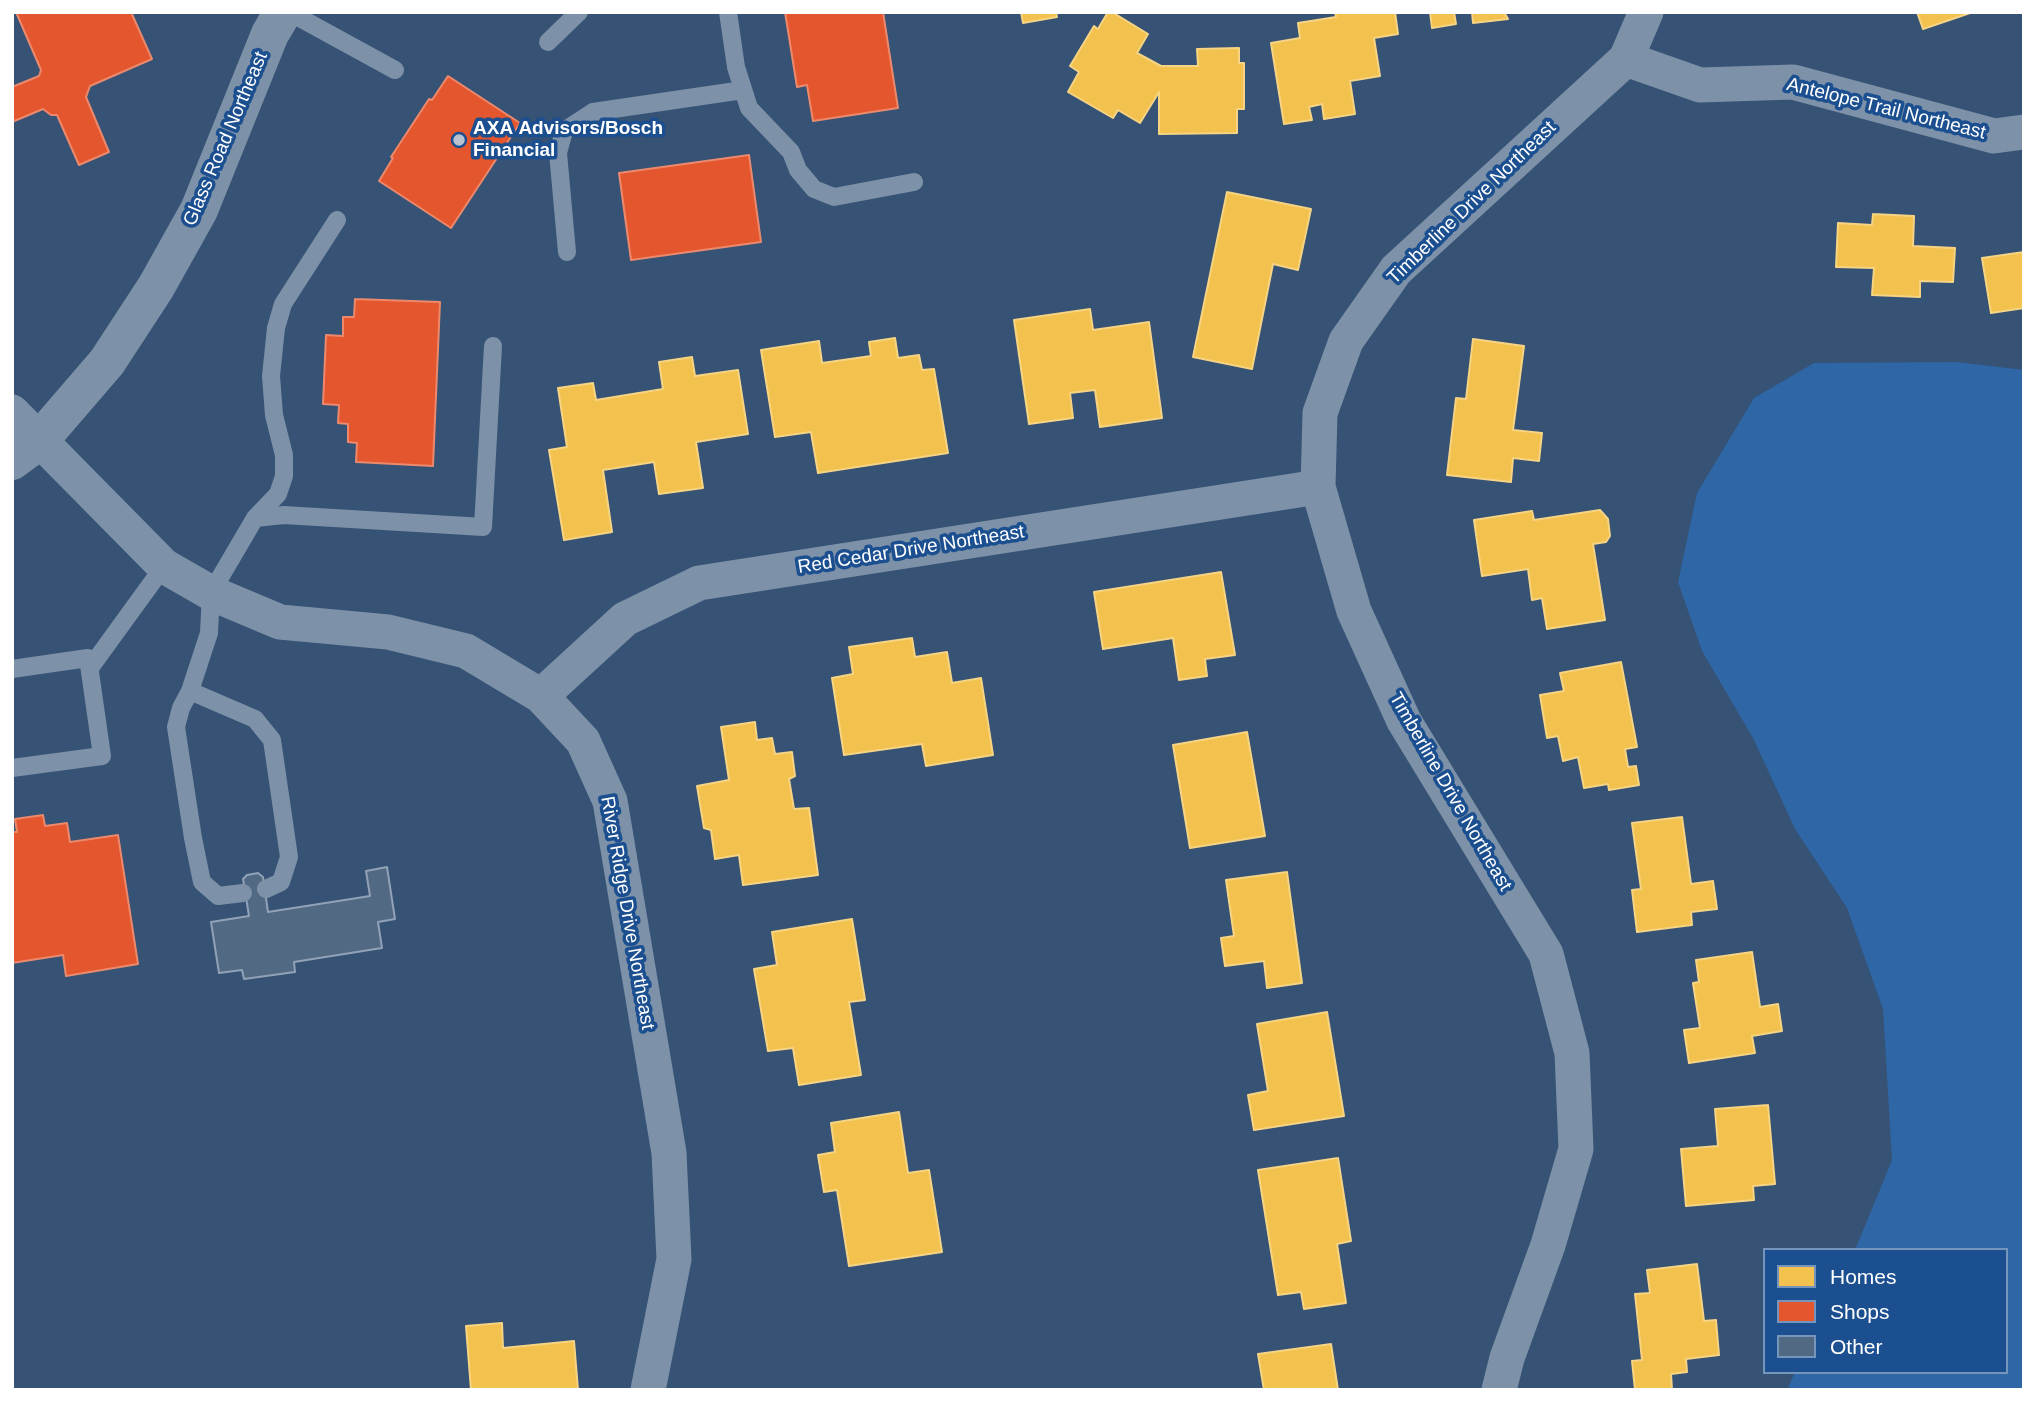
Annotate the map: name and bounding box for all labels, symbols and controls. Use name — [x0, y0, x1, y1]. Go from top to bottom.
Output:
street label: Glass Road Northeast — [179, 49, 273, 229]
street label: Antelope Trail Northeast — [1784, 73, 1988, 145]
street label: Timberline Drive Northeast — [1383, 117, 1561, 289]
place label: AXA Advisors/Bosch Financial — [473, 118, 663, 162]
marker: AXA Advisors/Bosch Financial — [451, 132, 467, 148]
street label: Red Cedar Drive Northeast — [796, 521, 1026, 579]
street label: Timberline Drive Northeast — [1384, 689, 1516, 895]
street label: River Ridge Drive Northeast — [595, 795, 659, 1031]
legend — [1763, 1248, 2008, 1374]
text: Homes — [1830, 1265, 1897, 1288]
text: Shops — [1830, 1300, 1890, 1323]
text: Other — [1830, 1335, 1883, 1358]

